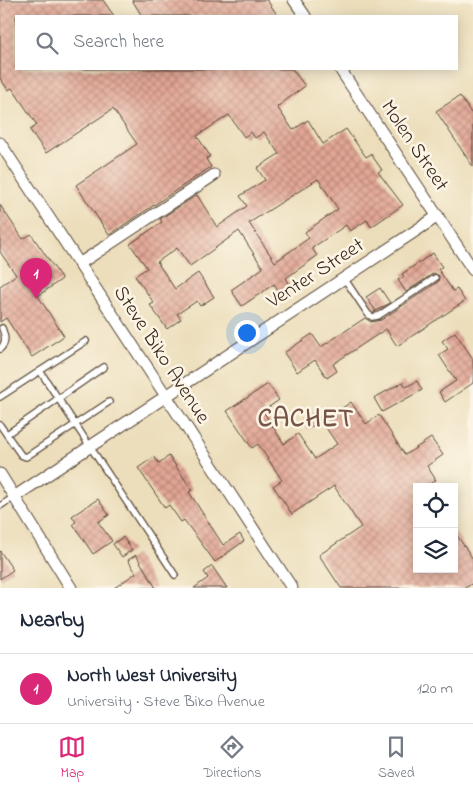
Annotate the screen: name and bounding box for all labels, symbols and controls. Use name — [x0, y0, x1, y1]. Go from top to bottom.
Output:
search box — [15, 15, 458, 70]
icon: search — [33, 29, 61, 57]
text: Search here — [73, 29, 164, 56]
street label: Molen Street — [372, 94, 456, 198]
street label: Venter Street — [261, 231, 371, 317]
pin: 1 — [20, 258, 52, 299]
street label: Steve Biko Avenue — [105, 280, 217, 431]
your location — [234, 320, 260, 346]
district label: CACHET — [258, 401, 354, 439]
map controls — [413, 483, 458, 573]
button: locate — [413, 483, 458, 528]
button: layers — [413, 528, 458, 573]
text: Nearby — [20, 606, 84, 636]
text: North West University — [67, 663, 237, 690]
text: 1 — [33, 677, 39, 701]
text: 120 m — [417, 677, 453, 701]
text: University · Steve Biko Avenue — [67, 690, 265, 714]
tab: Map — [58, 733, 86, 784]
tab: Directions — [203, 733, 261, 784]
tab: Saved — [378, 733, 415, 784]

